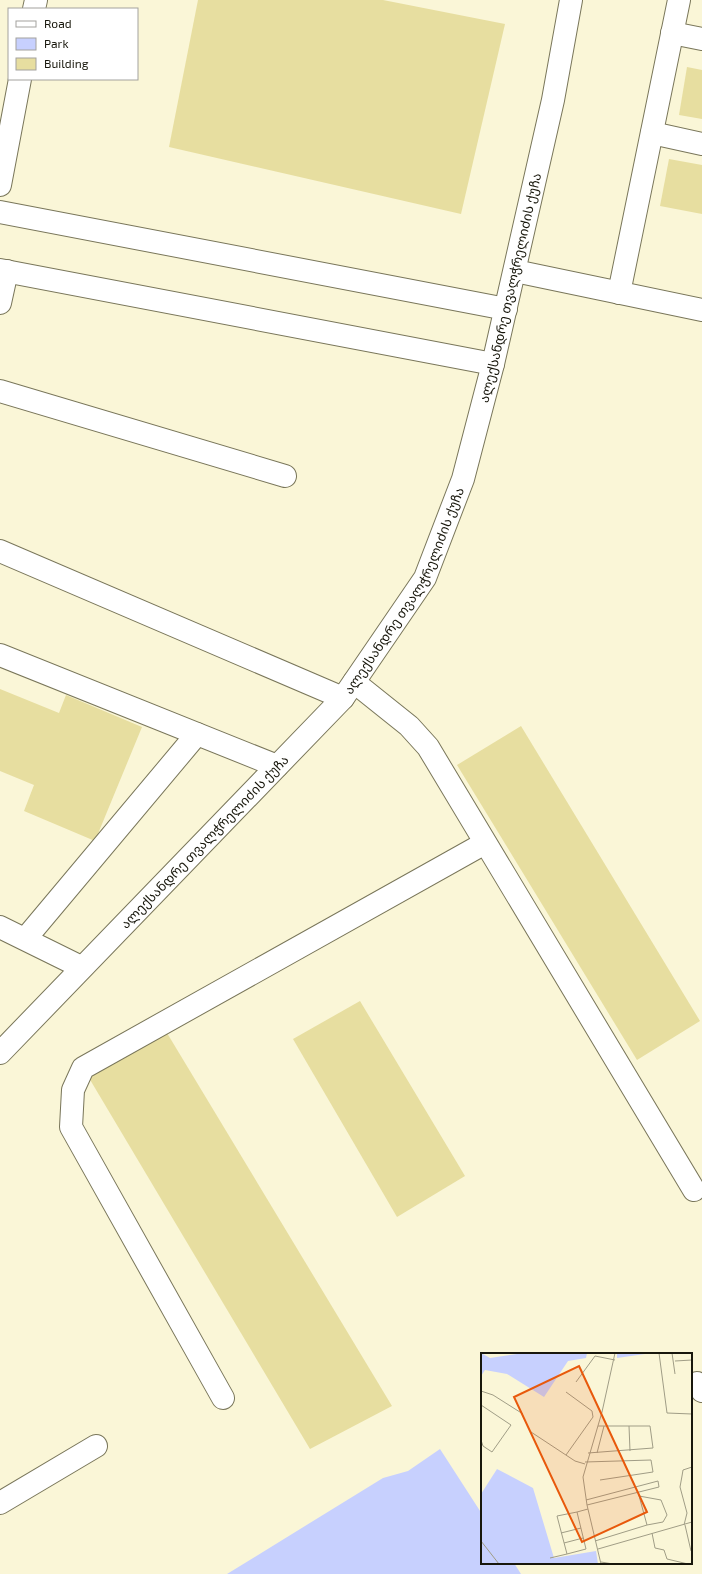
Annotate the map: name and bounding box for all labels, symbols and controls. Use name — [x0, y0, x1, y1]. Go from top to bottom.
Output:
legend — [8, 8, 138, 80]
text: Road — [44, 16, 72, 30]
text: Park — [44, 36, 69, 50]
text: Building — [44, 56, 89, 70]
street label: ალექსანდრე თვალჭრელიძის ქუჩა — [475, 171, 544, 404]
street label: ალექსანდრე თვალჭრელიძის ქუჩა — [340, 485, 467, 697]
street label: ალექსანდრე თვალჭრელიძის ქუჩა — [117, 751, 292, 932]
inset map — [481, 1353, 692, 1564]

